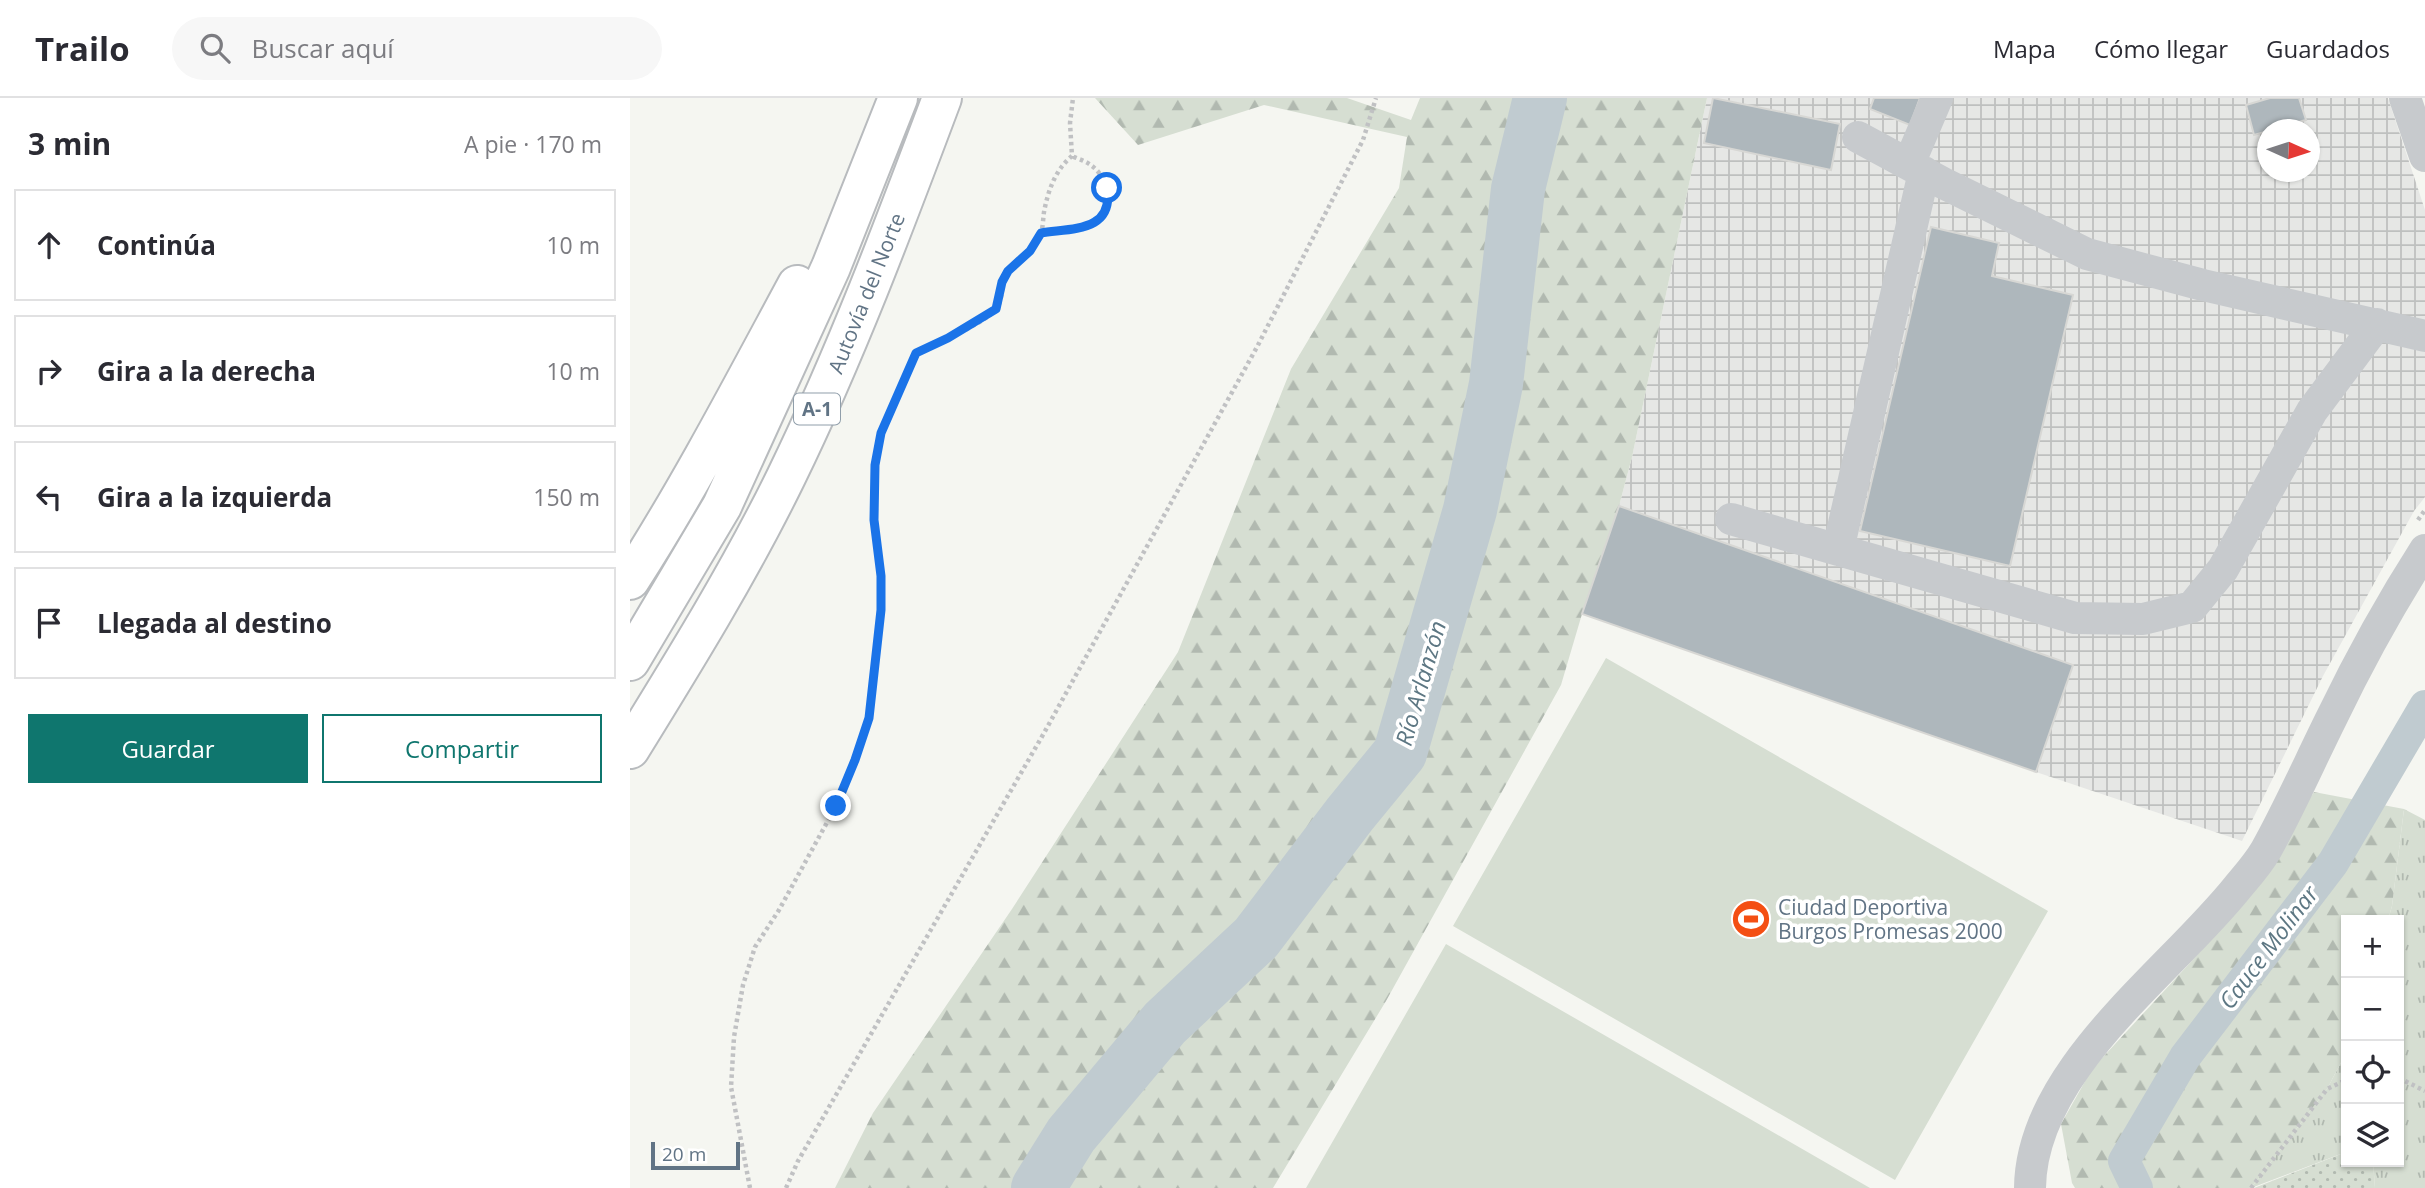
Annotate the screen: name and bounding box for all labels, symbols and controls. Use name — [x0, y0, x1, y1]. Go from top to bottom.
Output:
search box — [172, 17, 662, 80]
text: Trailo — [35, 26, 130, 71]
icon: search — [196, 29, 234, 67]
text: Buscar aquí — [252, 30, 394, 66]
text: Mapa — [1993, 32, 2056, 65]
text: Cómo llegar — [2094, 32, 2228, 65]
text: Guardados — [2266, 32, 2390, 65]
north arrow — [2257, 119, 2320, 182]
text: 3 min — [28, 123, 111, 164]
text: A pie · 170 m — [464, 128, 602, 160]
route start — [1091, 172, 1122, 203]
street label: Autovía del Norte — [821, 209, 911, 377]
icon: ahead — [30, 226, 68, 264]
text: Continúa — [97, 227, 216, 263]
text: 10 m — [546, 229, 600, 261]
icon: right — [30, 352, 68, 390]
text: Gira a la derecha — [97, 353, 316, 389]
text: 10 m — [546, 355, 600, 387]
road number: A-1 — [794, 394, 840, 424]
icon: left — [30, 478, 68, 516]
text: Gira a la izquierda — [97, 479, 332, 515]
text: 150 m — [533, 481, 600, 513]
icon: arrive — [30, 604, 68, 642]
text: Llegada al destino — [97, 605, 332, 641]
water label: Río Arlanzón — [1387, 617, 1453, 749]
button: Guardar — [28, 714, 308, 783]
button: Compartir — [322, 714, 602, 783]
route end — [820, 790, 851, 821]
water label: Cauce Molinar — [2211, 878, 2325, 1015]
place label: Ciudad Deportiva Burgos Promesas 2000 — [1778, 893, 2003, 945]
sports icon: Ciudad Deportiva Burgos Promesas 2000 — [1730, 898, 1772, 940]
map controls — [2341, 915, 2404, 1167]
button: + — [2341, 915, 2404, 978]
button: − — [2341, 978, 2404, 1041]
button: locate — [2341, 1041, 2404, 1104]
button: layers — [2341, 1104, 2404, 1167]
scale bar — [651, 1139, 740, 1171]
text: 20 m — [662, 1141, 706, 1167]

